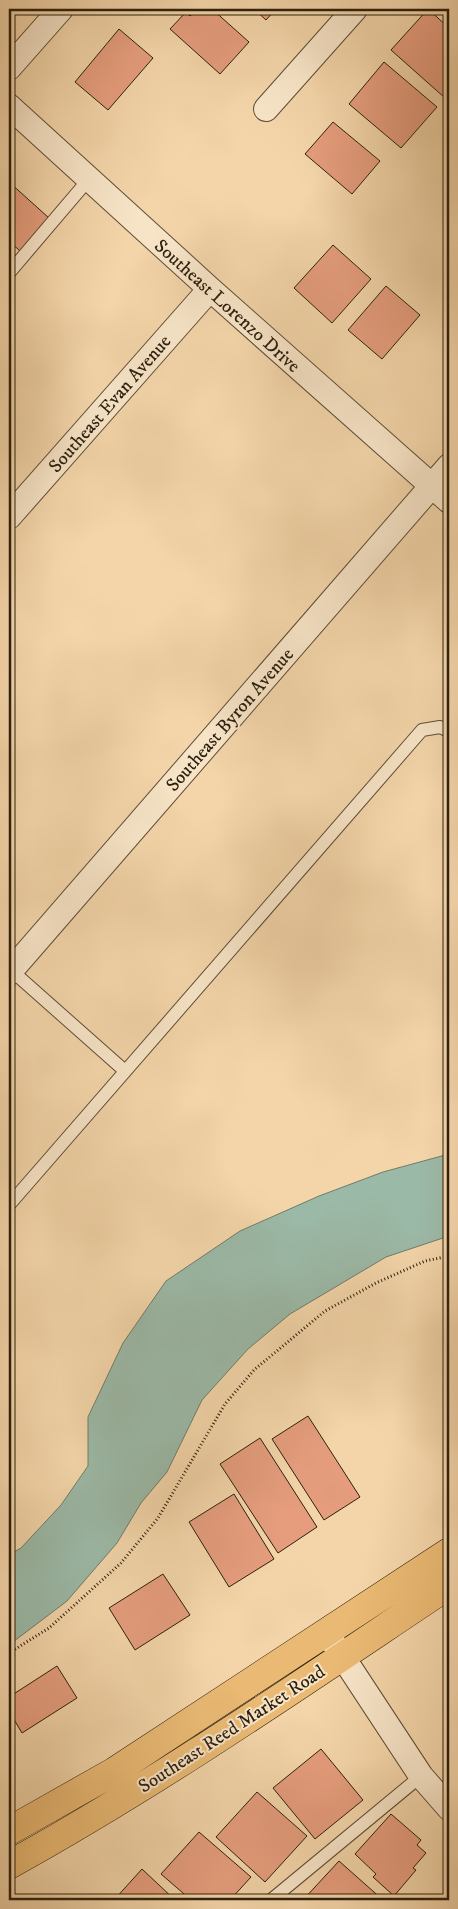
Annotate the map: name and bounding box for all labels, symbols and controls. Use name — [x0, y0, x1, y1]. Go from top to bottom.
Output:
street label: Southeast Lorenzo Drive — [149, 235, 305, 378]
street label: Southeast Evan Avenue — [44, 330, 176, 478]
street label: Southeast Byron Avenue — [161, 643, 299, 797]
street label: Southeast Reed Market Road — [134, 1660, 330, 1798]

